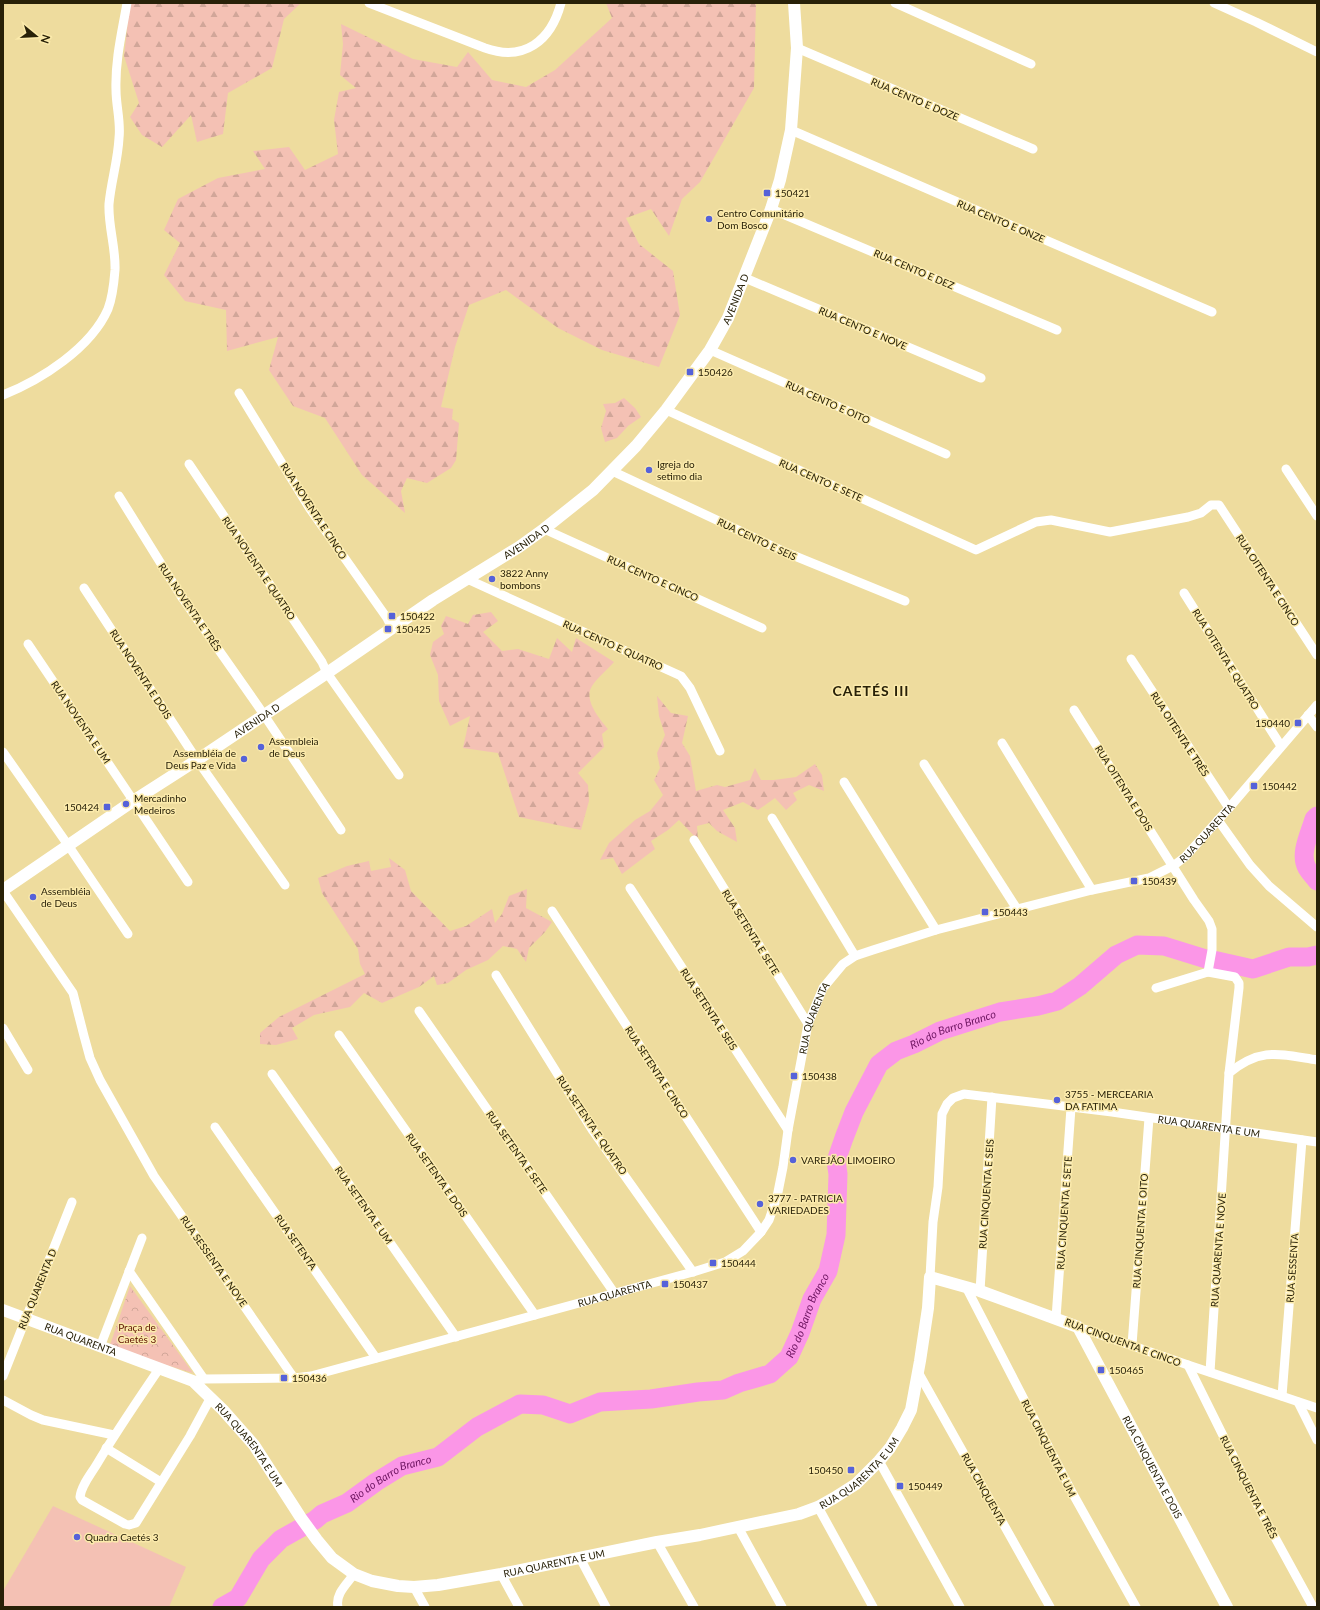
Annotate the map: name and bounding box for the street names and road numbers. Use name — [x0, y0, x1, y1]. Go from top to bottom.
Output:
street label: RUA CENTO E DOZE — [869, 75, 961, 123]
street label: RUA CENTO E ONZE — [955, 197, 1047, 245]
street label: RUA CENTO E DEZ — [872, 247, 956, 291]
street label: AVENIDA D — [720, 272, 751, 326]
street label: RUA CENTO E NOVE — [817, 304, 909, 352]
street label: RUA CENTO E OITO — [784, 378, 872, 426]
street label: RUA CENTO E SETE — [778, 456, 865, 504]
street label: RUA NOVENTA E CINCO — [278, 461, 350, 561]
street label: RUA NOVENTA E QUATRO — [220, 514, 298, 622]
street label: RUA CENTO E SEIS — [715, 515, 799, 563]
street label: AVENIDA D — [501, 521, 552, 561]
street label: RUA OITENTA E CINCO — [1234, 532, 1302, 628]
street label: RUA CENTO E CINCO — [605, 552, 701, 604]
street label: RUA NOVENTA E TRÊS — [156, 561, 224, 653]
street label: RUA OITENTA E QUATRO — [1190, 606, 1262, 712]
street label: RUA CENTO E QUATRO — [561, 617, 665, 673]
street label: RUA NOVENTA E DOIS — [108, 627, 174, 721]
street label: RUA NOVENTA E UM — [49, 678, 113, 766]
street label: RUA OITENTA E TRÊS — [1148, 690, 1212, 778]
street label: AVENIDA D — [231, 700, 282, 740]
street label: RUA OITENTA E DOIS — [1093, 743, 1155, 833]
street label: RUA QUARENTA — [1177, 800, 1237, 865]
street label: RUA SETENTA E SETE — [720, 887, 782, 977]
street label: RUA SETENTA E SEIS — [678, 966, 740, 1052]
street label: RUA QUARENTA — [796, 979, 832, 1055]
street label: RUA SETENTA E CINCO — [623, 1024, 691, 1120]
street label: RUA SETENTA E QUATRO — [554, 1073, 630, 1177]
street label: RUA SETENTA E SETE — [484, 1108, 550, 1196]
street label: RUA QUARENTA E UM — [1157, 1113, 1261, 1140]
street label: RUA SETENTA E DOIS — [404, 1131, 470, 1219]
street label: RUA CINQUENTA E SEIS — [976, 1139, 996, 1249]
street label: RUA CINQUENTA E SETE — [1054, 1156, 1074, 1270]
street label: RUA SETENTA E UM — [333, 1164, 395, 1246]
street label: RUA CINQUENTA E OITO — [1130, 1173, 1150, 1289]
street label: RUA QUARENTA E NOVE — [1208, 1192, 1228, 1308]
street label: RUA SETENTA — [272, 1212, 320, 1272]
street label: RUA SESSENTA E NOVE — [178, 1213, 250, 1309]
street label: RUA SESSENTA — [1284, 1233, 1300, 1303]
street label: RUA QUARENTA D — [15, 1247, 59, 1331]
street label: RUA QUARENTA — [576, 1277, 653, 1309]
street label: RUA CINQUENTA E CINCO — [1063, 1315, 1183, 1369]
street label: RUA QUARENTA — [43, 1320, 119, 1358]
street label: RUA CINQUENTA E UM — [1019, 1397, 1079, 1499]
street label: RUA QUARENTA E UM — [213, 1400, 285, 1489]
street label: RUA CINQUENTA E DOIS — [1120, 1414, 1185, 1521]
street label: RUA CINQUENTA E TRÊS — [1218, 1434, 1280, 1540]
street label: RUA QUARENTA E UM — [817, 1435, 901, 1511]
street label: RUA CINQUENTA — [959, 1451, 1009, 1527]
street label: RUA QUARENTA E UM — [502, 1547, 606, 1579]

